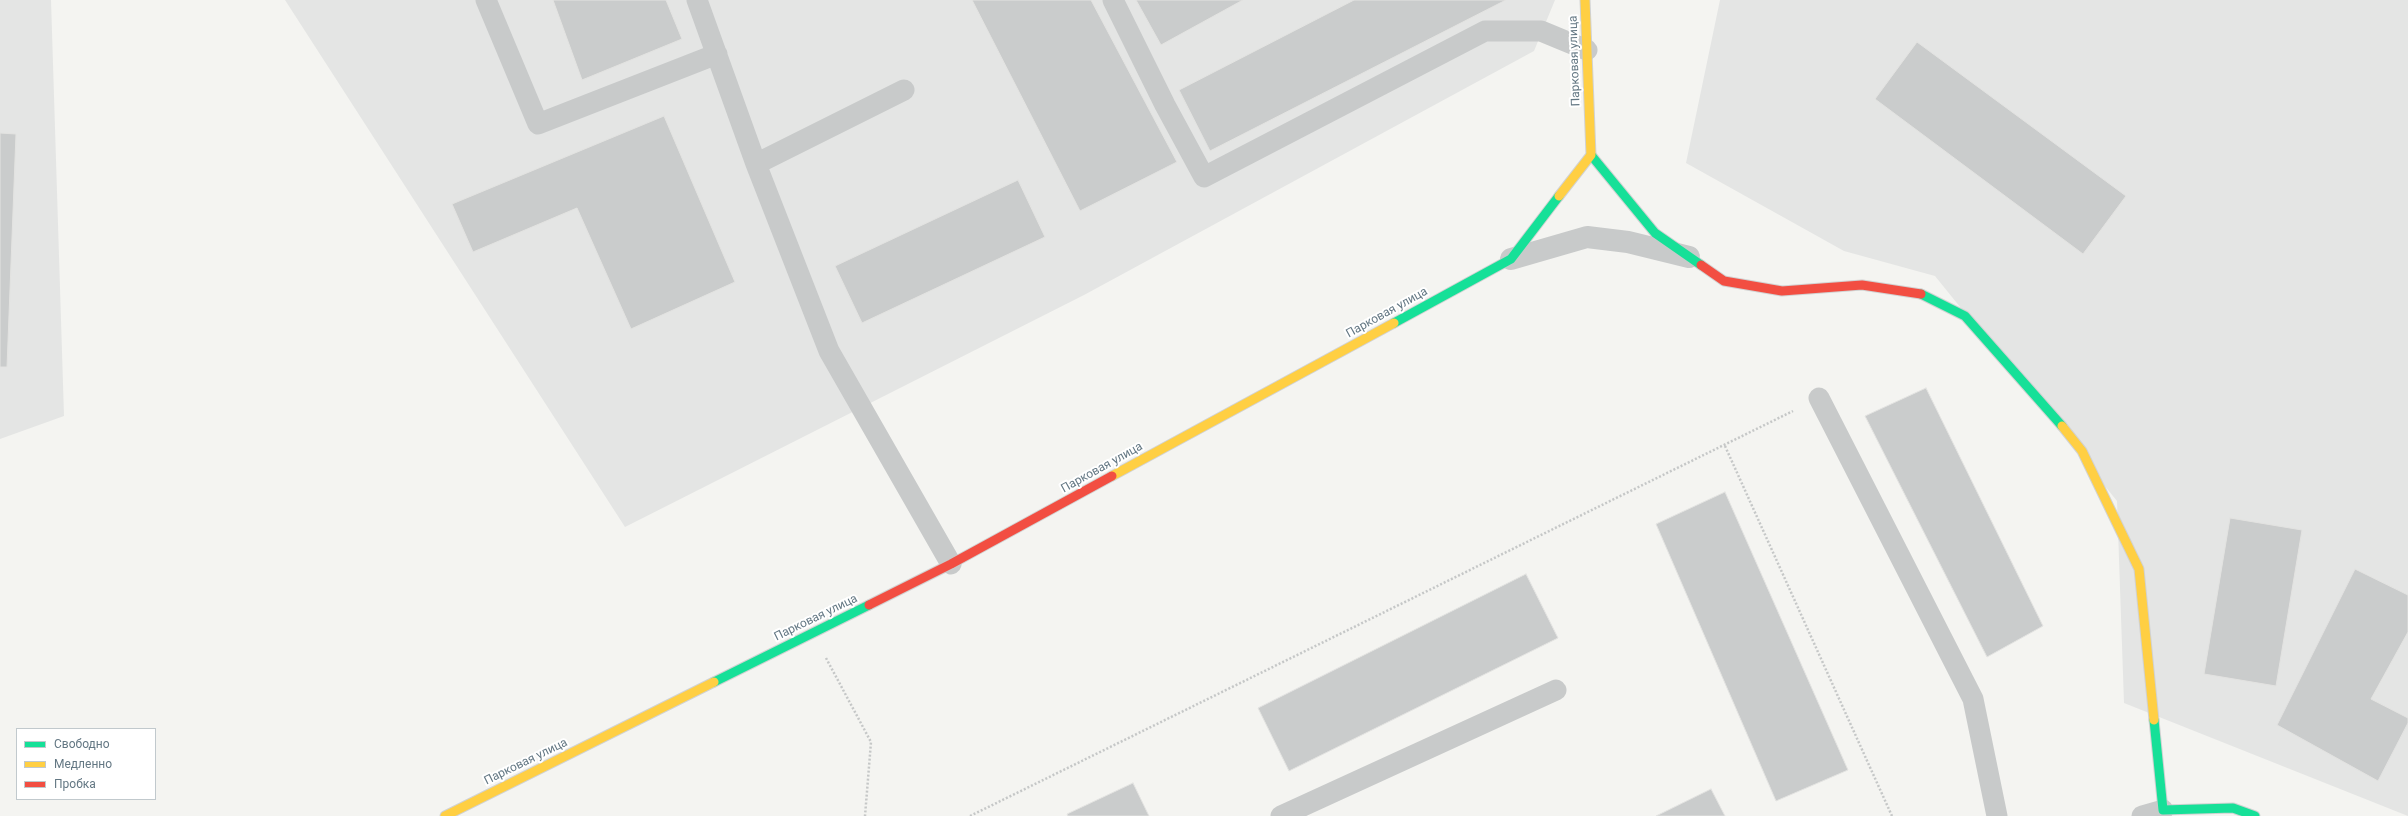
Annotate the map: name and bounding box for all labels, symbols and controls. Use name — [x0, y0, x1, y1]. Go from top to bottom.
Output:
street label: Парковая улица — [1566, 15, 1584, 107]
street label: Парковая улица — [1344, 285, 1430, 341]
street label: Парковая улица — [1059, 440, 1145, 496]
street label: Парковая улица — [772, 592, 860, 644]
legend — [16, 728, 156, 800]
street label: Парковая улица — [482, 736, 570, 788]
text: Свободно — [54, 737, 110, 751]
text: Медленно — [54, 757, 112, 771]
text: Пробка — [54, 777, 96, 791]

